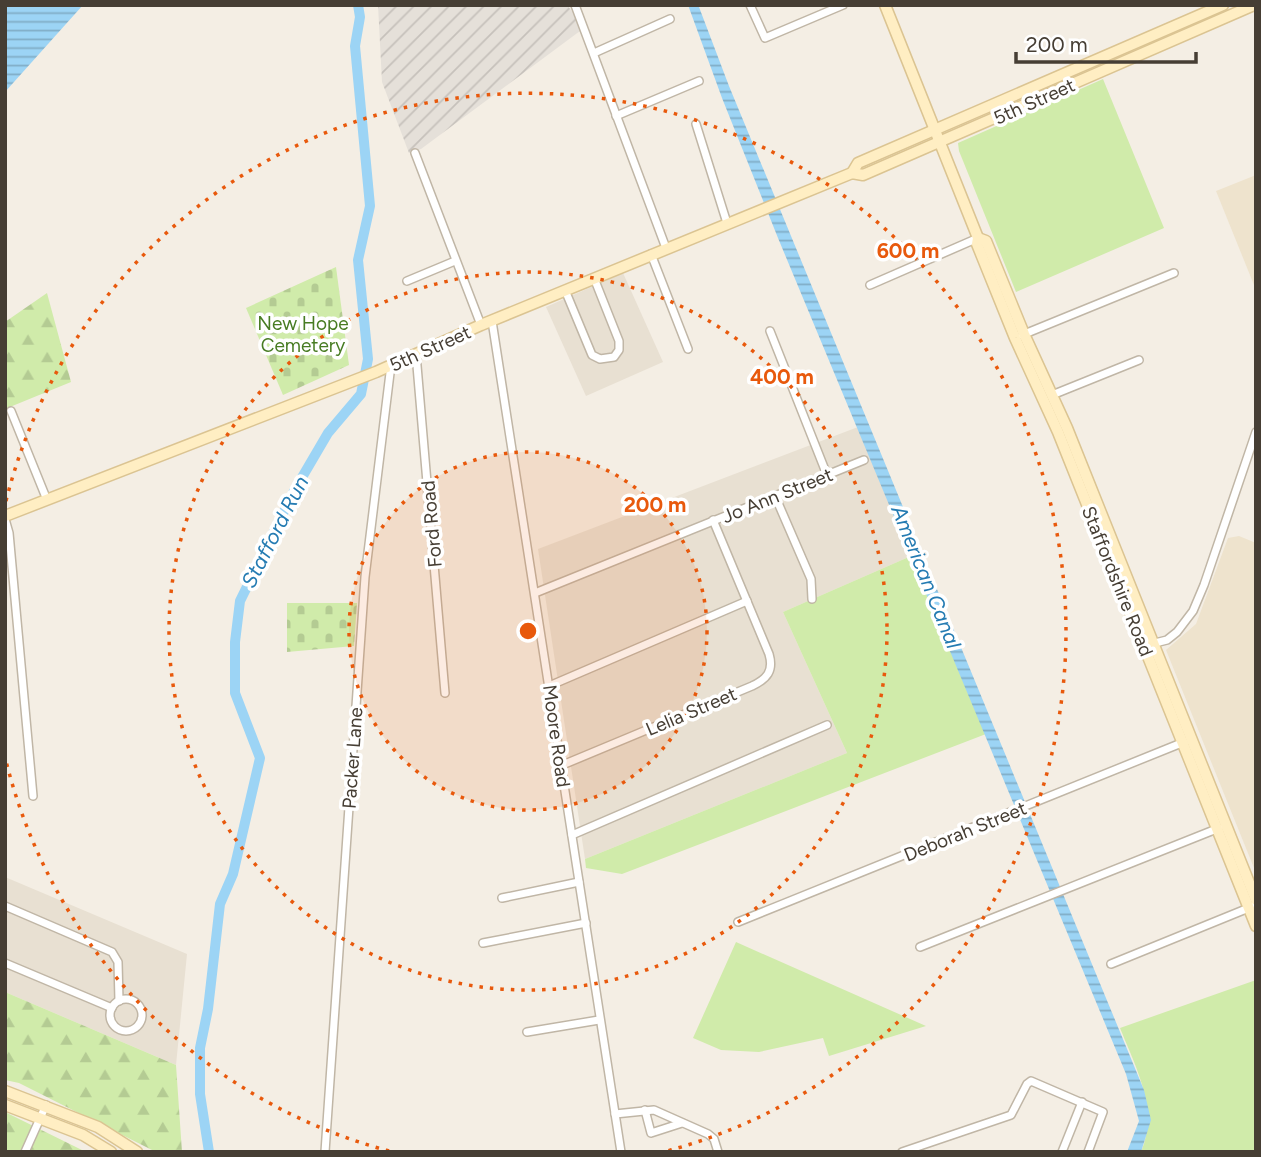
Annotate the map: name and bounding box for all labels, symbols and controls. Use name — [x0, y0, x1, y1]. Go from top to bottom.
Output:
scale bar — [1016, 21, 1196, 65]
text: 200 m — [1026, 32, 1088, 57]
street label: 5th Street — [990, 73, 1078, 130]
text: 600 m — [877, 238, 939, 263]
park label: New Hope Cemetery — [257, 312, 349, 357]
street label: 5th Street — [386, 320, 474, 377]
text: 400 m — [750, 364, 814, 389]
street label: Jo Ann Street — [718, 463, 836, 528]
water label: Stafford Run — [236, 471, 314, 592]
street label: Ford Road — [416, 480, 447, 568]
text: 200 m — [624, 492, 686, 517]
water label: American Canal — [886, 500, 967, 653]
street label: Staffordshire Road — [1077, 503, 1158, 660]
centre of rings — [516, 619, 540, 643]
street label: Lelia Street — [642, 682, 740, 741]
street label: Moore Road — [538, 683, 575, 789]
street label: Packer Lane — [337, 706, 368, 810]
street label: Deborah Street — [901, 796, 1030, 867]

